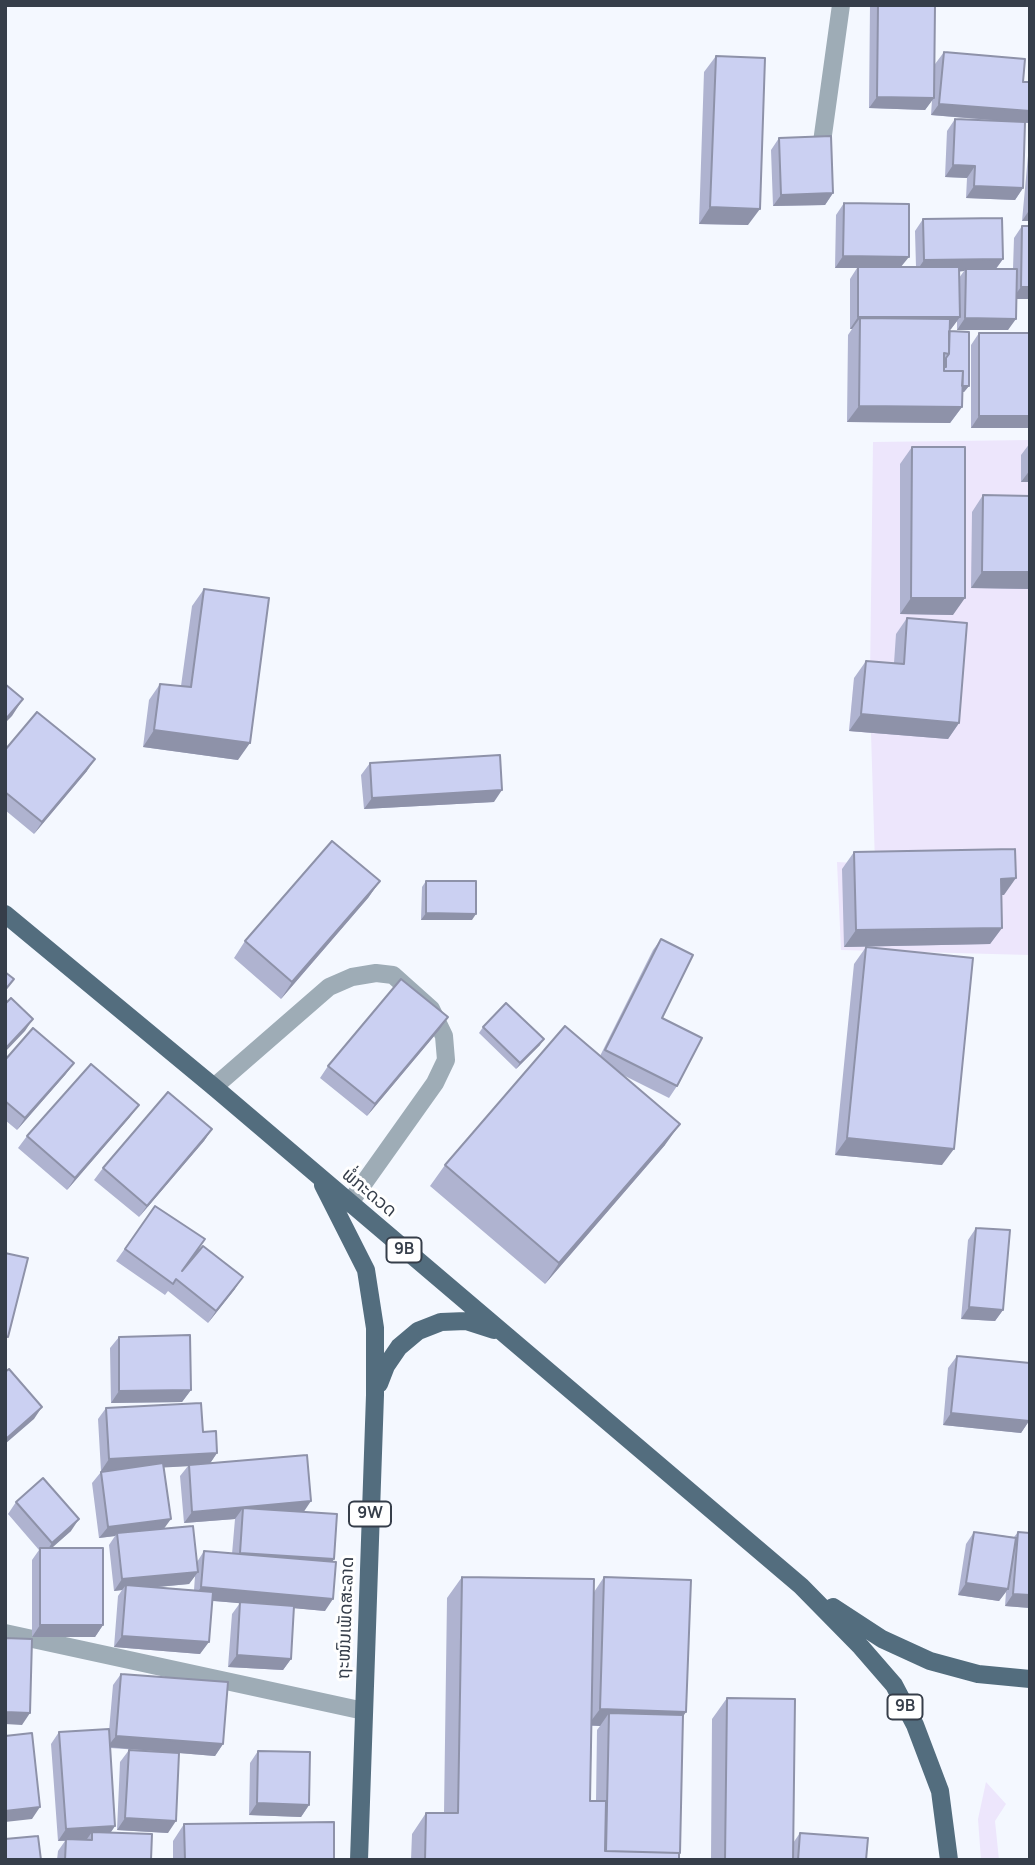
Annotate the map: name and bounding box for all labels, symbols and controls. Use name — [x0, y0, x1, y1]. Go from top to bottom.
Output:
street label: ພໍ່ກະດວດ — [337, 1164, 401, 1222]
road number: 9B — [386, 1238, 422, 1262]
road number: 9W — [349, 1502, 391, 1526]
street label: ຖະໜົນເພັດສະລາດ — [333, 1556, 359, 1680]
road number: 9B — [888, 1694, 922, 1720]

